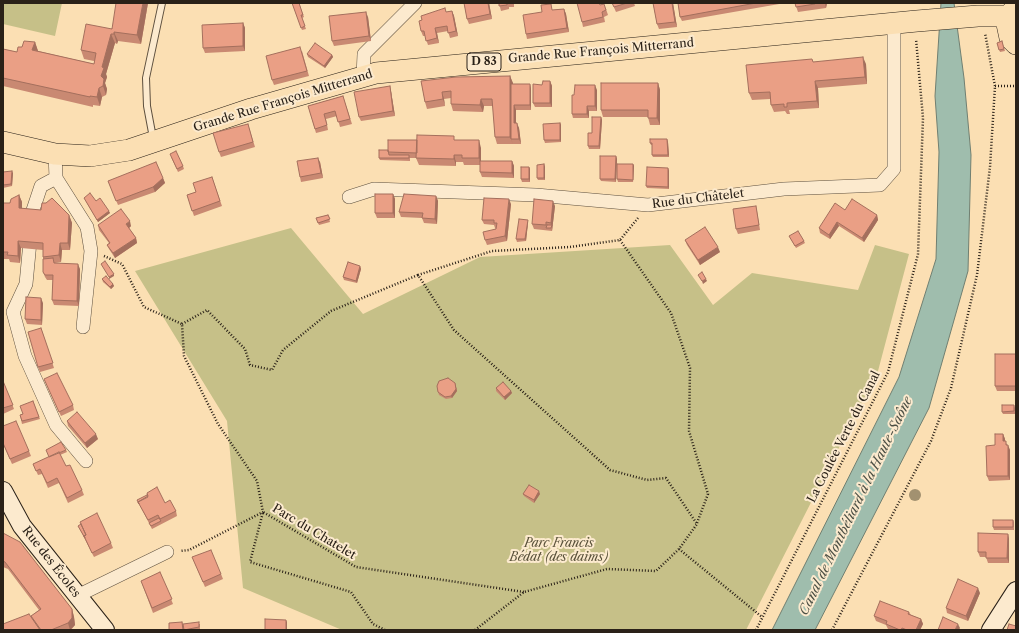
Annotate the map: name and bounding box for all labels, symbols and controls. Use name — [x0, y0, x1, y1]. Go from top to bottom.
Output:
street label: Grande Rue François Mitterrand — [508, 36, 694, 66]
road number: D 83 — [467, 53, 501, 71]
street label: Grande Rue François Mitterrand — [192, 67, 374, 135]
street label: Rue du Châtelet — [651, 186, 745, 212]
street label: La Coulée Verte du Canal — [804, 369, 884, 505]
water label: Canal de Montbéliard à la Haute-Saône — [796, 394, 916, 618]
street label: Parc du Chatelet — [270, 501, 358, 563]
street label: Rue des Écoles — [19, 524, 83, 600]
park label: Parc Francis Bédat (des daims) — [509, 537, 609, 565]

